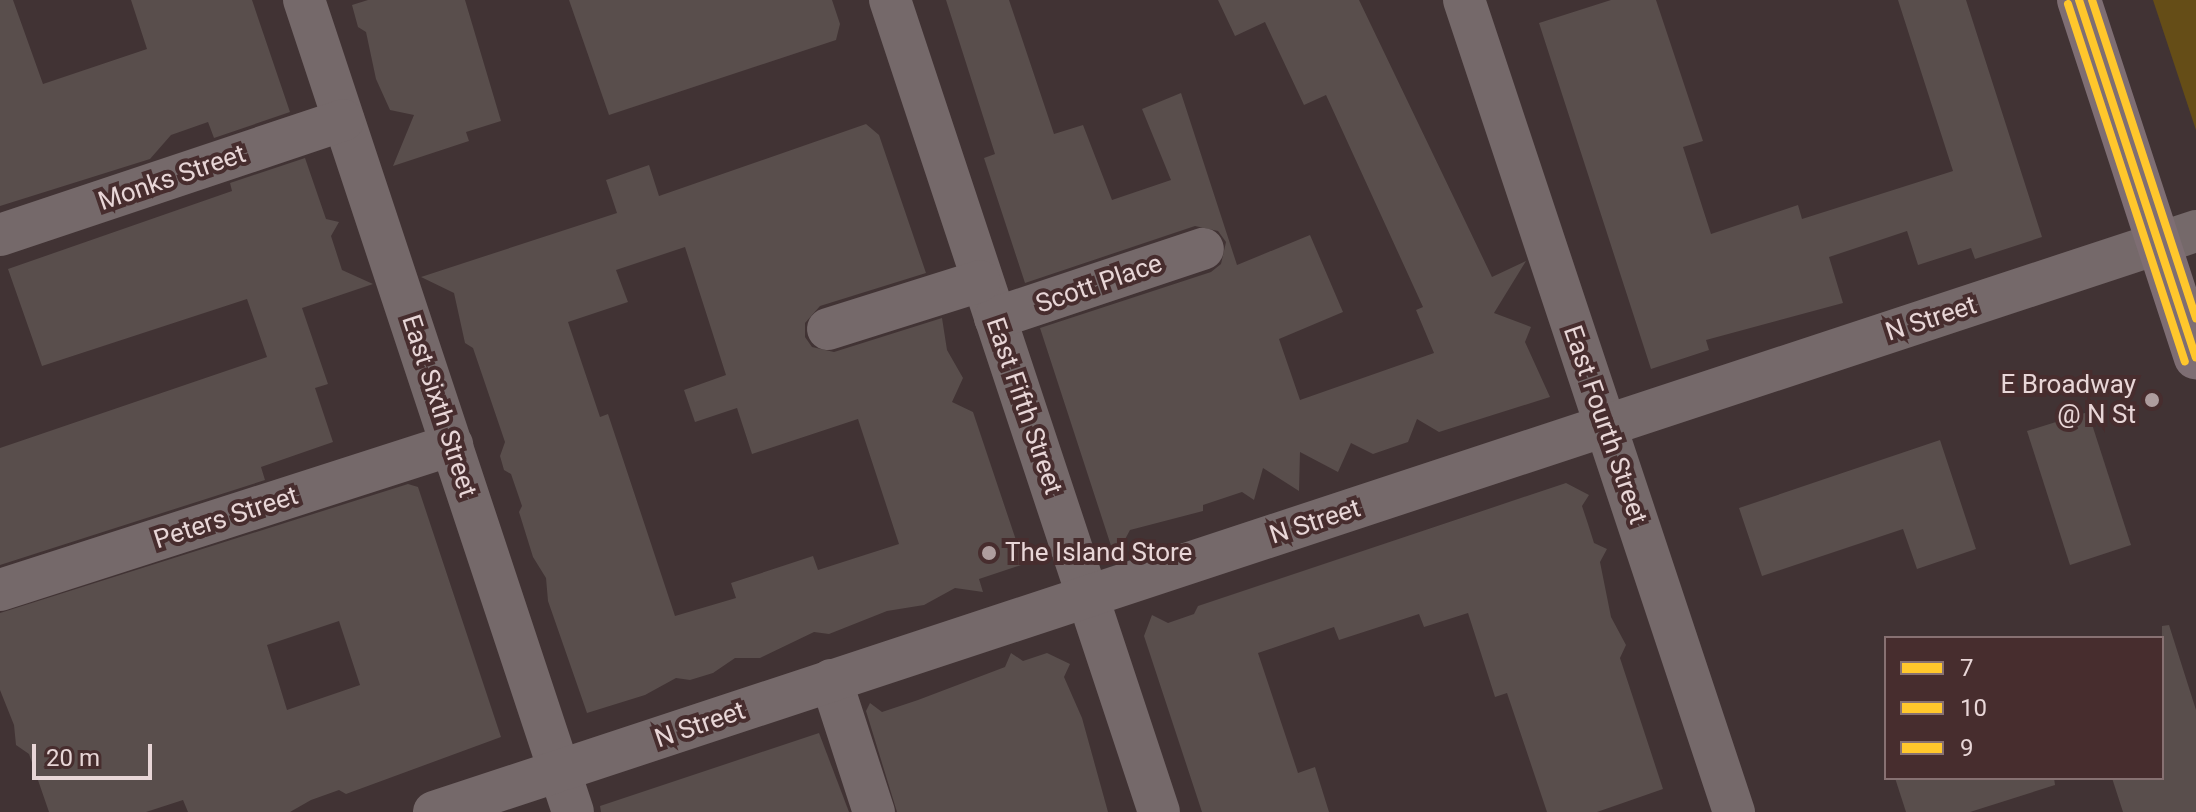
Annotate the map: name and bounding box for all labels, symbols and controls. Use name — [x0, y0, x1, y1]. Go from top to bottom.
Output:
street label: Monks Street — [94, 138, 250, 218]
street label: Scott Place — [1032, 248, 1166, 320]
street label: N Street — [1882, 290, 1980, 348]
street label: East Sixth Street — [395, 311, 483, 501]
street label: East Fifth Street — [979, 314, 1069, 498]
street label: East Fourth Street — [1556, 322, 1654, 528]
place label: E Broadway @ N St — [2001, 369, 2136, 430]
marker: E Broadway @ N St — [2143, 391, 2161, 409]
street label: Peters Street — [150, 480, 302, 556]
street label: N Street — [1266, 493, 1364, 551]
place label: The Island Store — [1005, 537, 1192, 569]
marker: The Island Store — [980, 544, 998, 562]
legend — [1884, 636, 2164, 780]
text: 7 — [1960, 654, 1974, 682]
text: 10 — [1960, 694, 1987, 722]
street label: N Street — [651, 695, 749, 755]
scale bar — [36, 728, 156, 778]
text: 9 — [1960, 734, 1974, 762]
text: 20 m — [46, 744, 100, 772]

